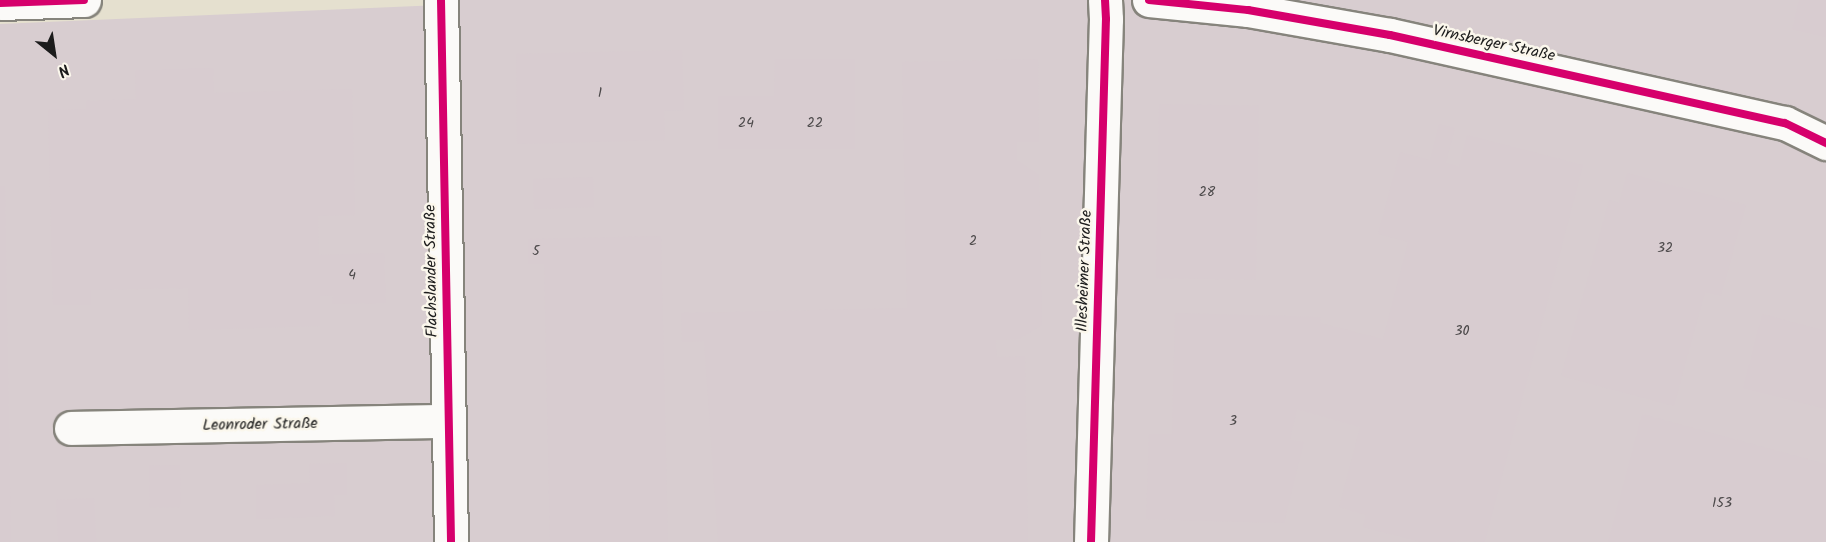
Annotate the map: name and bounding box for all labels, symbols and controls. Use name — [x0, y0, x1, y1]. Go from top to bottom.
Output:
street label: Virnsberger Straße — [1431, 22, 1557, 66]
north arrow — [24, 24, 84, 84]
text: N — [53, 57, 74, 83]
house number: 1 — [598, 85, 602, 101]
house number: 24 — [738, 115, 754, 131]
house number: 22 — [807, 115, 823, 131]
house number: 28 — [1199, 184, 1215, 200]
street label: Flachslander Straße — [421, 204, 443, 338]
street label: Illesheimer Straße — [1073, 210, 1097, 332]
house number: 2 — [969, 233, 977, 249]
house number: 32 — [1657, 240, 1673, 256]
house number: 5 — [532, 243, 540, 259]
house number: 4 — [348, 267, 356, 283]
house number: 30 — [1455, 323, 1469, 339]
house number: 3 — [1229, 413, 1237, 429]
street label: Leonroder Straße — [202, 414, 318, 436]
house number: 153 — [1712, 495, 1732, 511]

